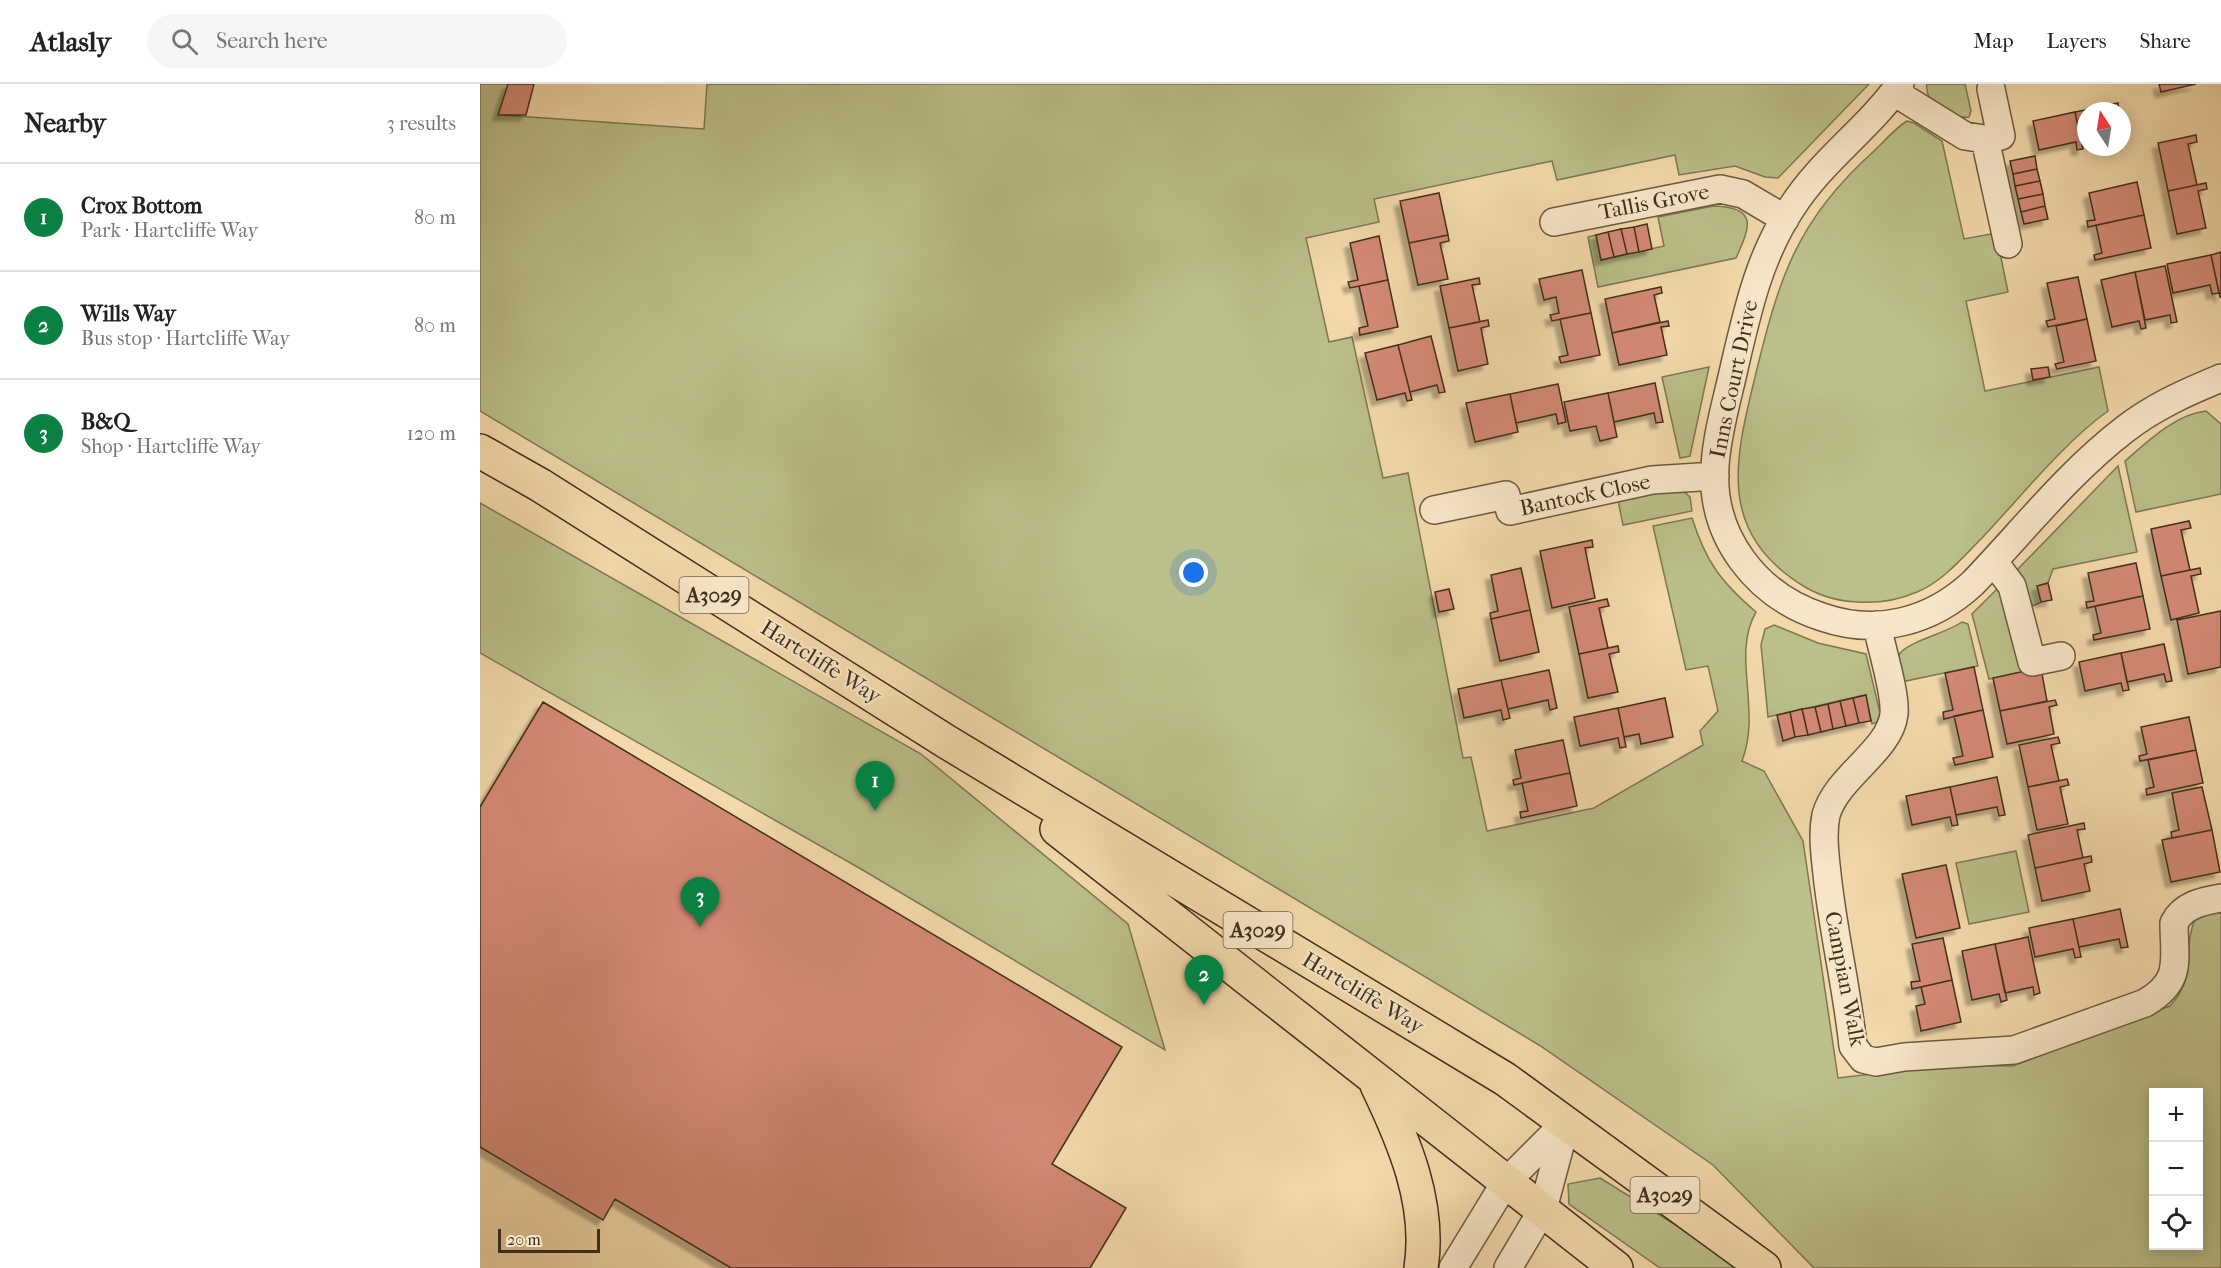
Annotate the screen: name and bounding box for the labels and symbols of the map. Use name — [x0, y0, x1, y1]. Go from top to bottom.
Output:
north arrow — [2077, 102, 2131, 156]
street label: Tallis Grove — [1597, 179, 1711, 225]
street label: Inns Court Drive — [1705, 297, 1763, 460]
street label: Bantock Close — [1517, 468, 1653, 522]
your location — [1179, 558, 1208, 587]
road number: A3029 — [680, 577, 748, 613]
street label: Hartcliffe Way — [756, 615, 887, 710]
pin: 1 — [856, 762, 894, 811]
pin: 3 — [680, 878, 720, 927]
street label: Campian Walk — [1819, 909, 1871, 1049]
road number: A3029 — [1224, 912, 1292, 948]
street label: Hartcliffe Way — [1297, 947, 1430, 1040]
pin: 2 — [1184, 956, 1224, 1005]
road number: A3029 — [1630, 1177, 1700, 1213]
scale bar — [498, 1226, 600, 1254]

